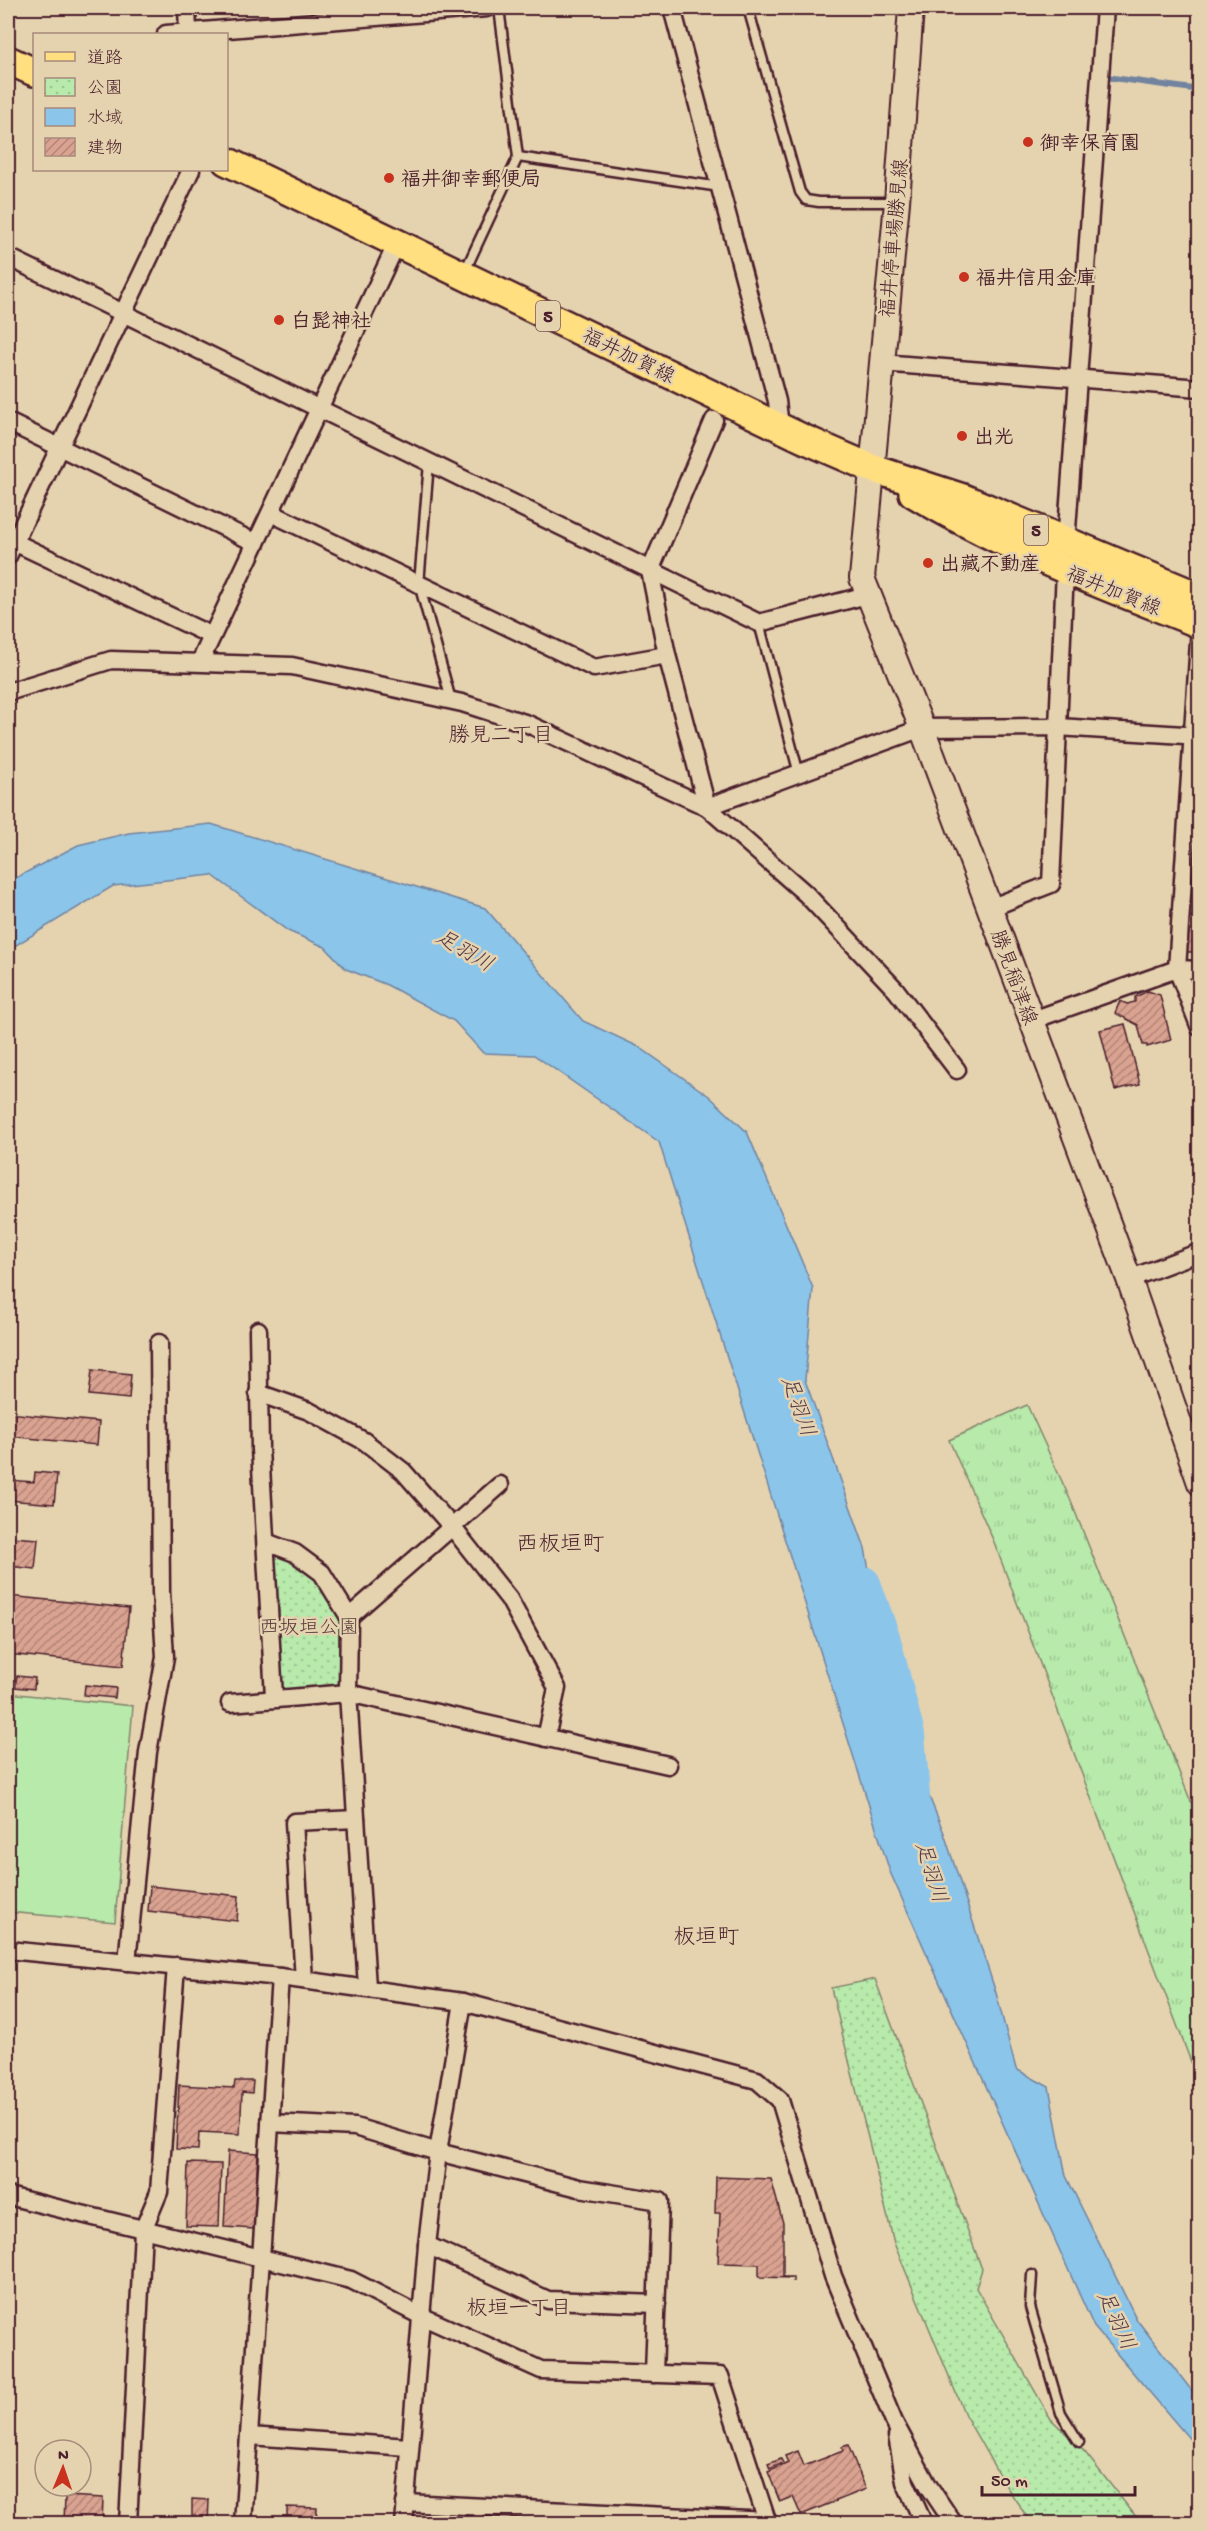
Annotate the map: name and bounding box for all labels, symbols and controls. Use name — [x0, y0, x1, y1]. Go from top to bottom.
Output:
legend — [33, 33, 228, 171]
text: 道路 — [87, 48, 123, 70]
text: 公園 — [87, 79, 123, 100]
text: 水域 — [87, 108, 123, 130]
place label: 御幸保育園 — [1040, 132, 1140, 157]
marker: 御幸保育園 — [1021, 135, 1035, 149]
text: 建物 — [87, 138, 123, 160]
street label: 福井停車場勝見線 — [876, 157, 915, 319]
place label: 福井御幸郵便局 — [401, 168, 541, 193]
marker: 福井御幸郵便局 — [382, 171, 396, 185]
place label: 福井信用金庫 — [976, 267, 1096, 292]
marker: 福井信用金庫 — [957, 270, 971, 284]
road number: 5 — [536, 301, 560, 331]
place label: 白髭神社 — [291, 310, 371, 335]
marker: 白髭神社 — [272, 313, 286, 327]
street label: 福井加賀線 — [577, 324, 678, 390]
place label: 出光 — [974, 426, 1014, 451]
marker: 出光 — [955, 429, 969, 443]
road number: 5 — [1024, 515, 1048, 545]
place label: 出藏不動産 — [940, 553, 1040, 578]
marker: 出藏不動産 — [921, 556, 935, 570]
street label: 福井加賀線 — [1062, 562, 1164, 623]
district label: 勝見二丁目 — [449, 723, 554, 750]
water label: 足羽川 — [430, 926, 497, 980]
street label: 勝見稲津線 — [984, 927, 1041, 1029]
water label: 足羽川 — [773, 1373, 819, 1441]
district label: 西板垣町 — [516, 1532, 604, 1559]
park label: 西坂垣公園 — [259, 1617, 359, 1641]
water label: 足羽川 — [907, 1839, 951, 1907]
district label: 板垣町 — [673, 1925, 739, 1952]
water label: 足羽川 — [1089, 2287, 1139, 2355]
district label: 板垣一丁目 — [467, 2297, 572, 2323]
north arrow — [33, 2438, 93, 2498]
text: N — [58, 2447, 70, 2466]
scale bar — [982, 2459, 1135, 2497]
text: 50 m — [991, 2472, 1028, 2493]

